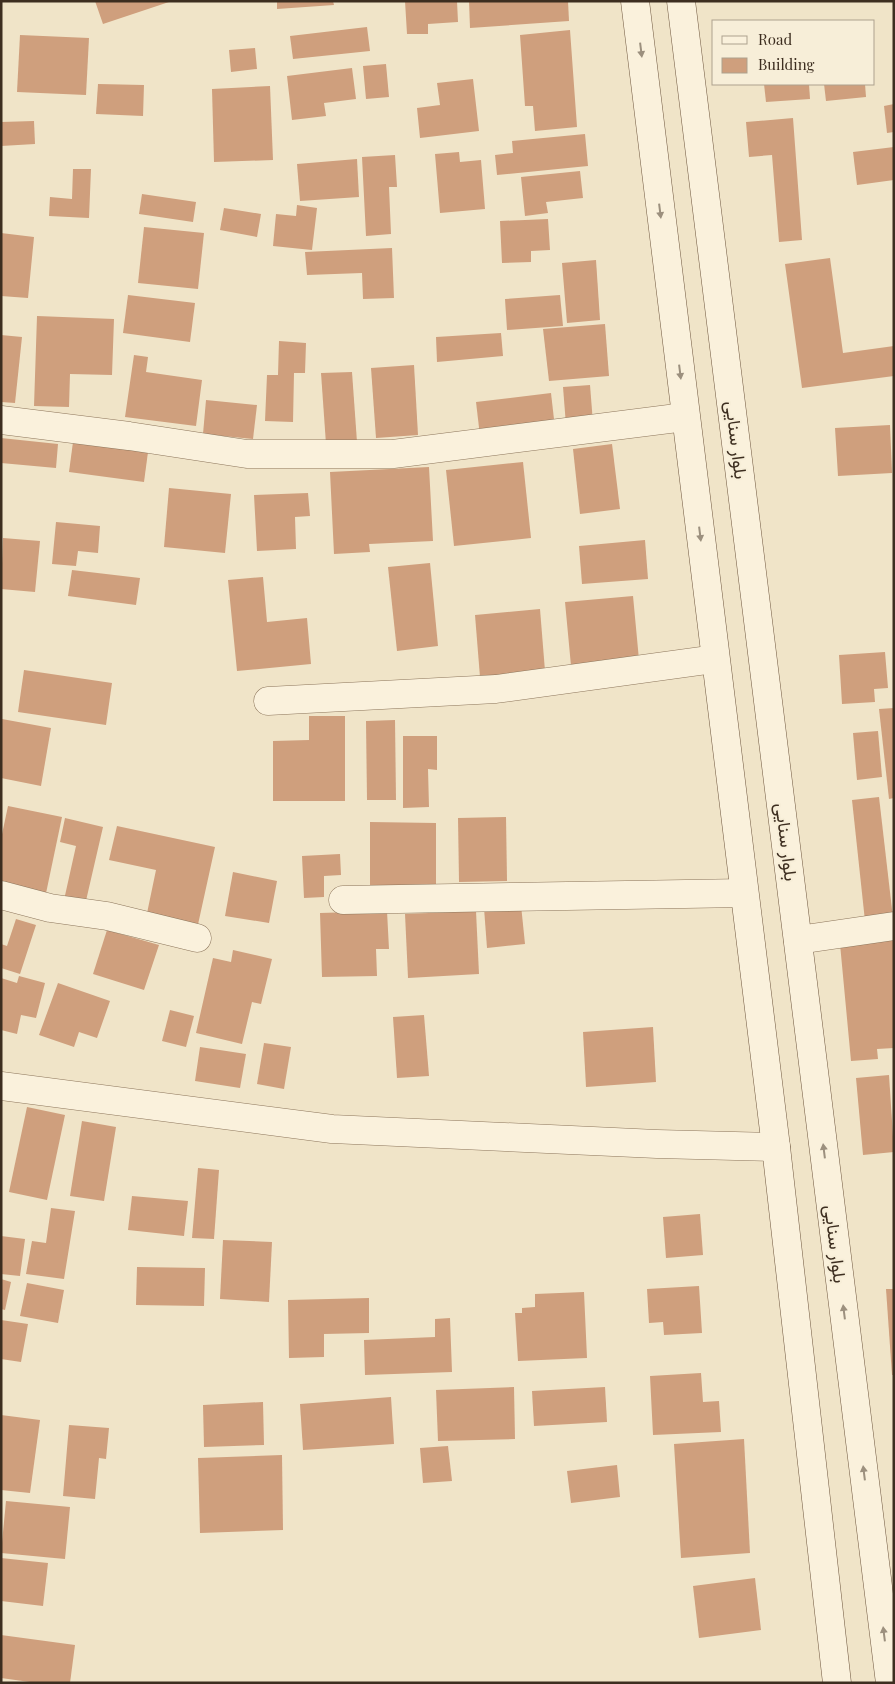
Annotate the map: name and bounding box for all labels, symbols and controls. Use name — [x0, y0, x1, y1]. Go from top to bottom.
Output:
legend — [712, 20, 875, 85]
text: Road — [758, 29, 792, 49]
one-way arrow — [637, 42, 645, 58]
text: Building — [758, 54, 815, 74]
one-way arrow — [656, 203, 664, 219]
one-way arrow — [676, 365, 684, 381]
street label: بلوار سنایی — [720, 399, 754, 480]
one-way arrow — [696, 526, 704, 542]
street label: بلوار سنایی — [770, 801, 804, 882]
one-way arrow — [820, 1142, 828, 1158]
street label: بلوار سنایی — [819, 1203, 853, 1284]
one-way arrow — [840, 1304, 848, 1320]
one-way arrow — [860, 1465, 868, 1481]
one-way arrow — [880, 1626, 888, 1642]

